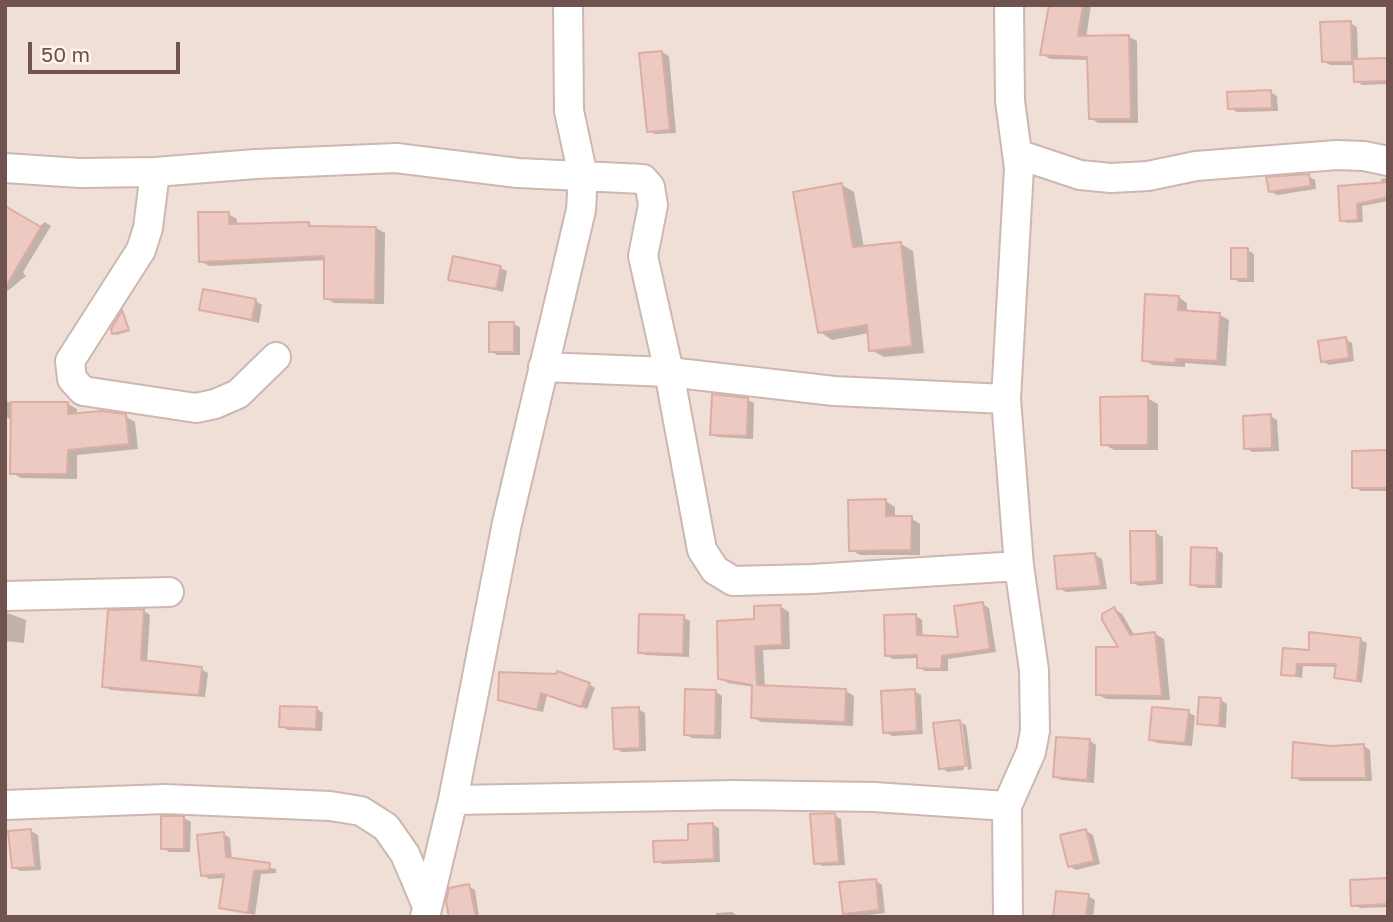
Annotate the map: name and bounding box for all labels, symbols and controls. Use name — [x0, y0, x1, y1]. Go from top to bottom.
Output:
scale bar — [32, 28, 184, 72]
text: 50 m — [41, 41, 90, 67]

